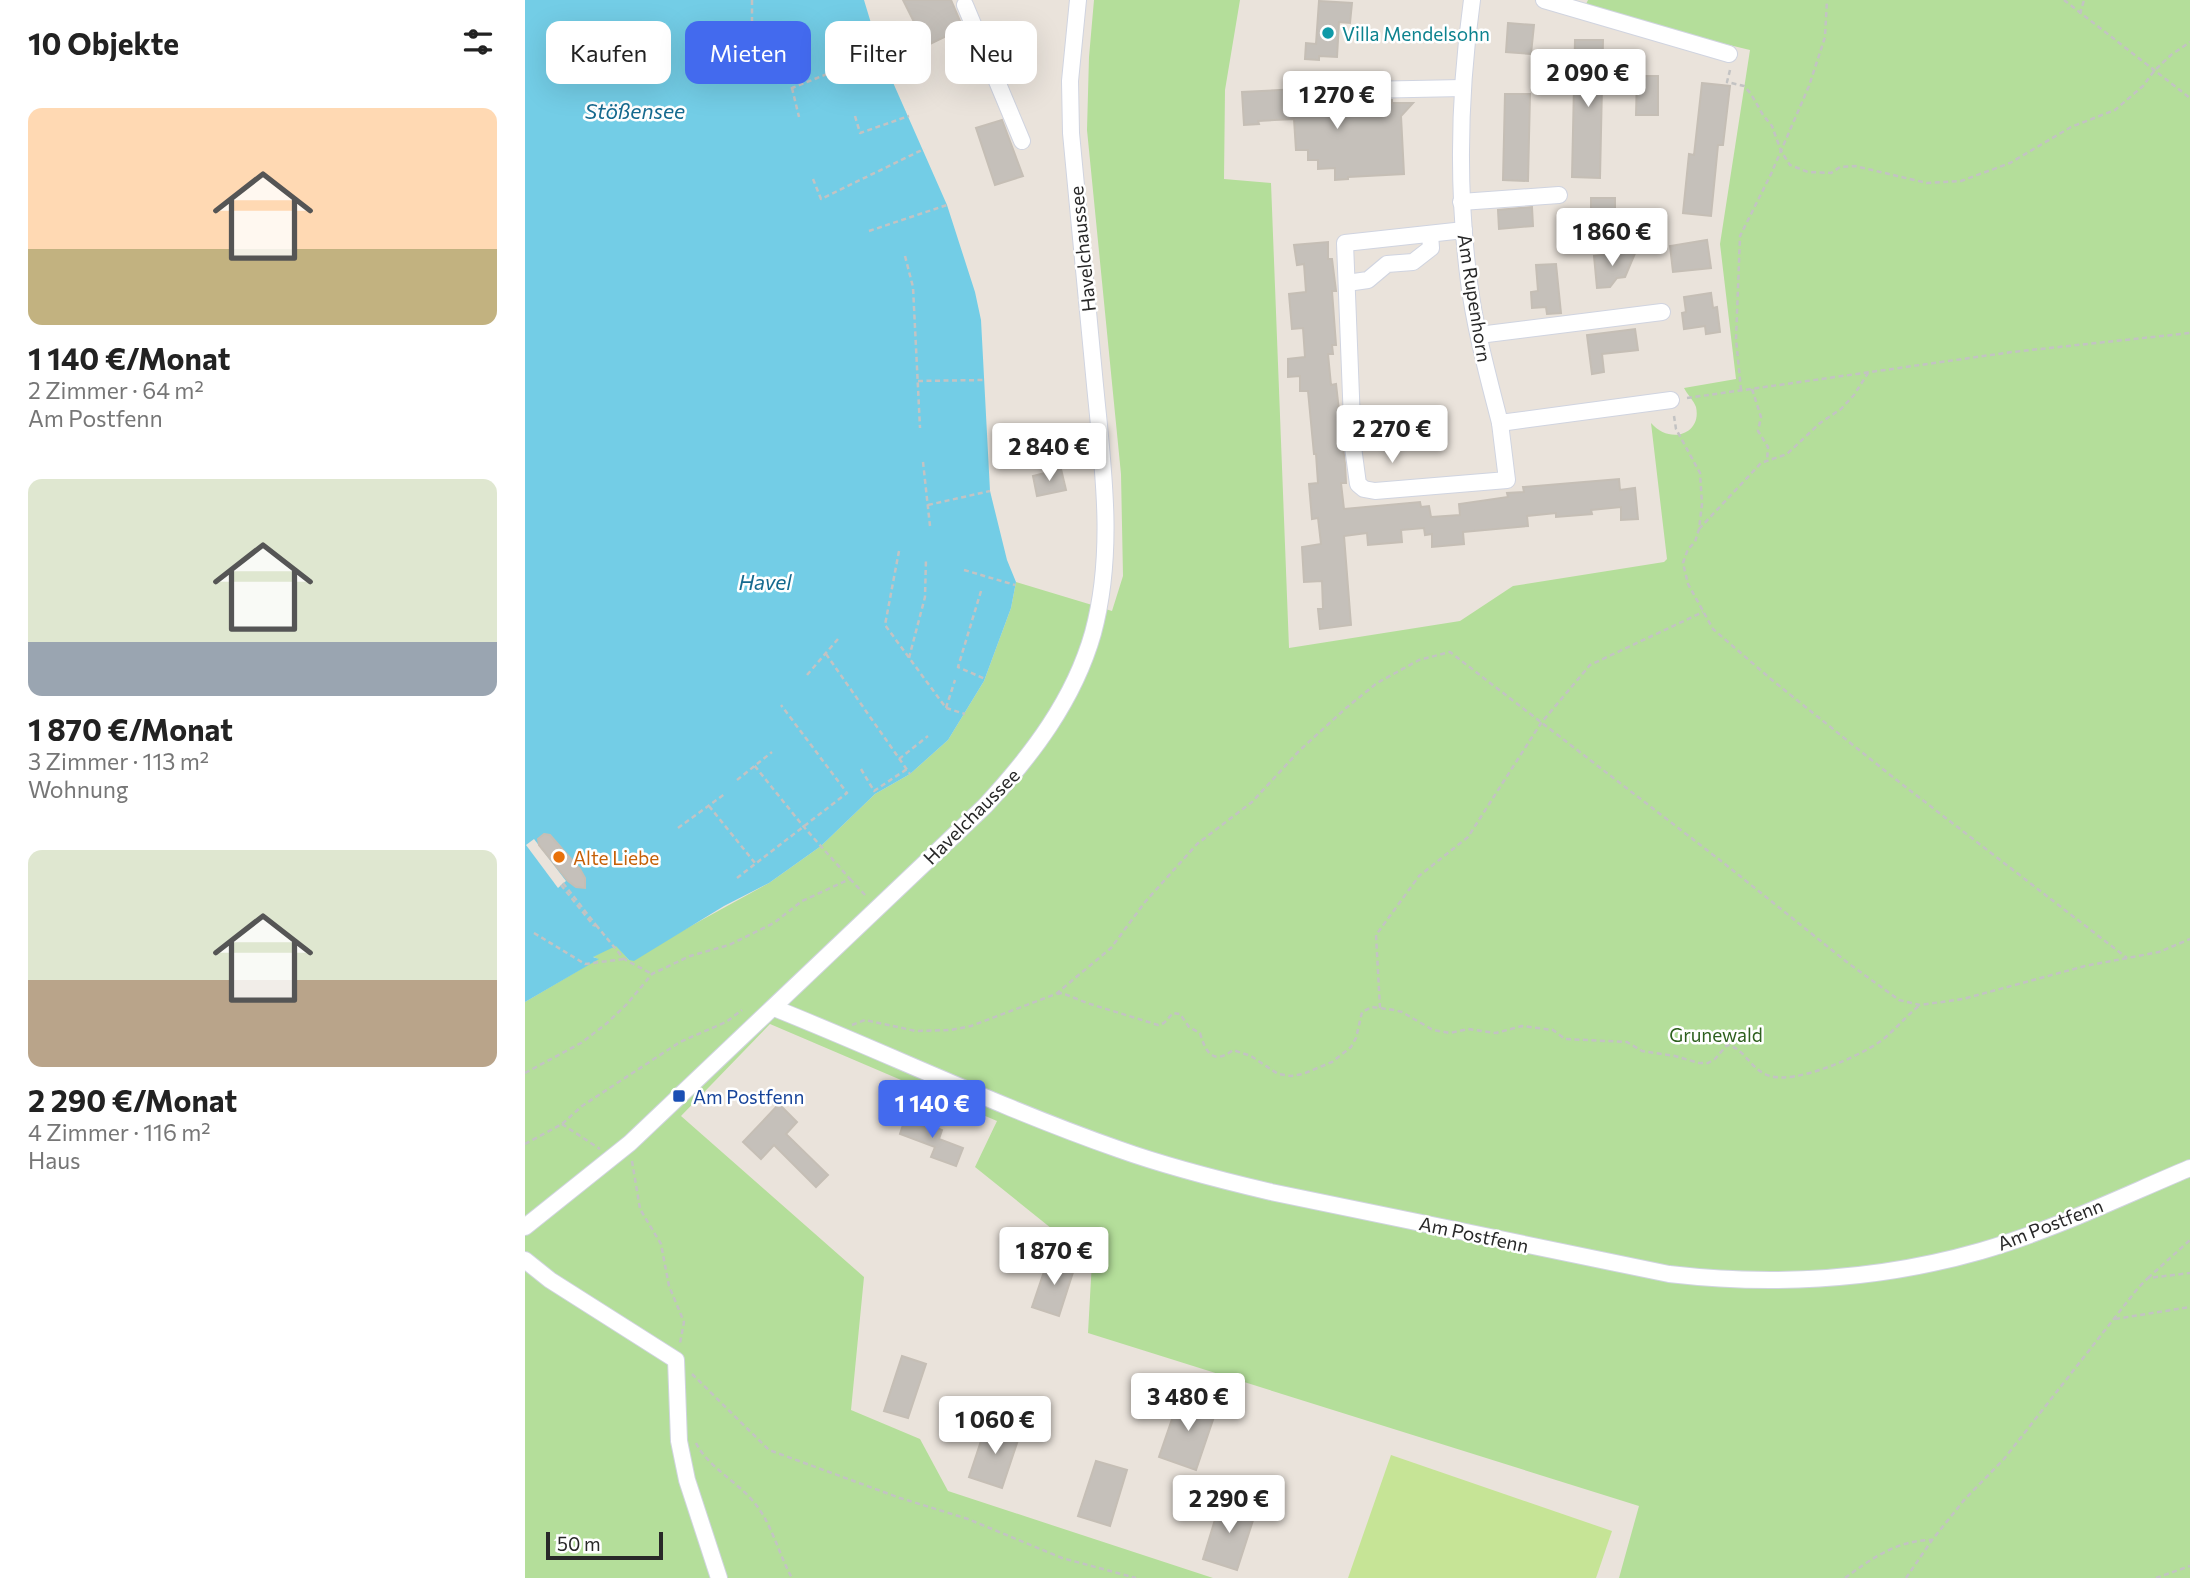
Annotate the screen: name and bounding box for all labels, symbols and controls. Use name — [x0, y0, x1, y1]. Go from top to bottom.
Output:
chip: Kaufen — [546, 21, 671, 84]
chip: Mieten — [685, 21, 811, 84]
chip: Filter — [825, 21, 931, 84]
chip: Neu — [945, 21, 1037, 84]
place label: Villa Mendelsohn — [1342, 22, 1490, 45]
icon: filters — [459, 23, 497, 61]
text: 10 Objekte — [28, 24, 179, 61]
marker: Villa Mendelsohn — [1320, 25, 1336, 41]
pin: 2 090 € — [1523, 50, 1653, 109]
text: 2 090 € — [1547, 58, 1629, 86]
pin: 1 270 € — [1272, 72, 1402, 131]
text: 1 270 € — [1299, 80, 1375, 108]
water label: Stößensee — [585, 98, 685, 123]
icon: home — [200, 153, 326, 279]
street label: Havelchaussee — [1064, 185, 1100, 313]
pin: 1 860 € — [1547, 208, 1677, 268]
text: 1 860 € — [1572, 217, 1652, 245]
street label: Am Rupenhorn — [1454, 232, 1496, 364]
text: 1 140 €/Monat — [28, 339, 230, 376]
text: 2 Zimmer · 64 m² — [28, 376, 204, 404]
text: Am Postfenn — [28, 404, 163, 432]
pin: 2 270 € — [1327, 406, 1457, 465]
text: 2 270 € — [1353, 414, 1431, 442]
pin: 2 840 € — [984, 424, 1114, 483]
text: 2 840 € — [1008, 432, 1090, 460]
icon: home — [200, 524, 326, 650]
water label: Havel — [738, 569, 792, 594]
text: 1 870 €/Monat — [28, 710, 233, 747]
text: 3 Zimmer · 113 m² — [28, 747, 209, 775]
street label: Havelchaussee — [918, 763, 1024, 869]
text: Wohnung — [28, 775, 128, 803]
place label: Alte Liebe — [573, 846, 659, 869]
marker: Alte Liebe — [551, 849, 567, 865]
icon: home — [200, 895, 326, 1021]
park label: Grunewald — [1669, 1023, 1763, 1046]
pin: 1 140 € — [867, 1080, 997, 1140]
text: 2 290 €/Monat — [28, 1081, 237, 1118]
place label: Am Postfenn — [693, 1085, 804, 1108]
marker: Am Postfenn — [671, 1088, 687, 1104]
text: 1 140 € — [894, 1089, 970, 1117]
text: 4 Zimmer · 116 m² — [28, 1118, 211, 1146]
text: Haus — [28, 1146, 81, 1174]
street label: Am Postfenn — [1994, 1193, 2106, 1255]
street label: Am Postfenn — [1417, 1211, 1531, 1257]
pin: 1 870 € — [989, 1228, 1119, 1287]
text: 1 870 € — [1015, 1236, 1093, 1264]
pin: 3 480 € — [1123, 1374, 1253, 1433]
text: 3 480 € — [1147, 1382, 1229, 1410]
pin: 1 060 € — [930, 1396, 1060, 1456]
text: 1 060 € — [955, 1405, 1035, 1433]
pin: 2 290 € — [1164, 1476, 1294, 1535]
text: 2 290 € — [1189, 1484, 1269, 1512]
scale bar — [546, 1529, 663, 1561]
text: 50 m — [557, 1532, 601, 1555]

